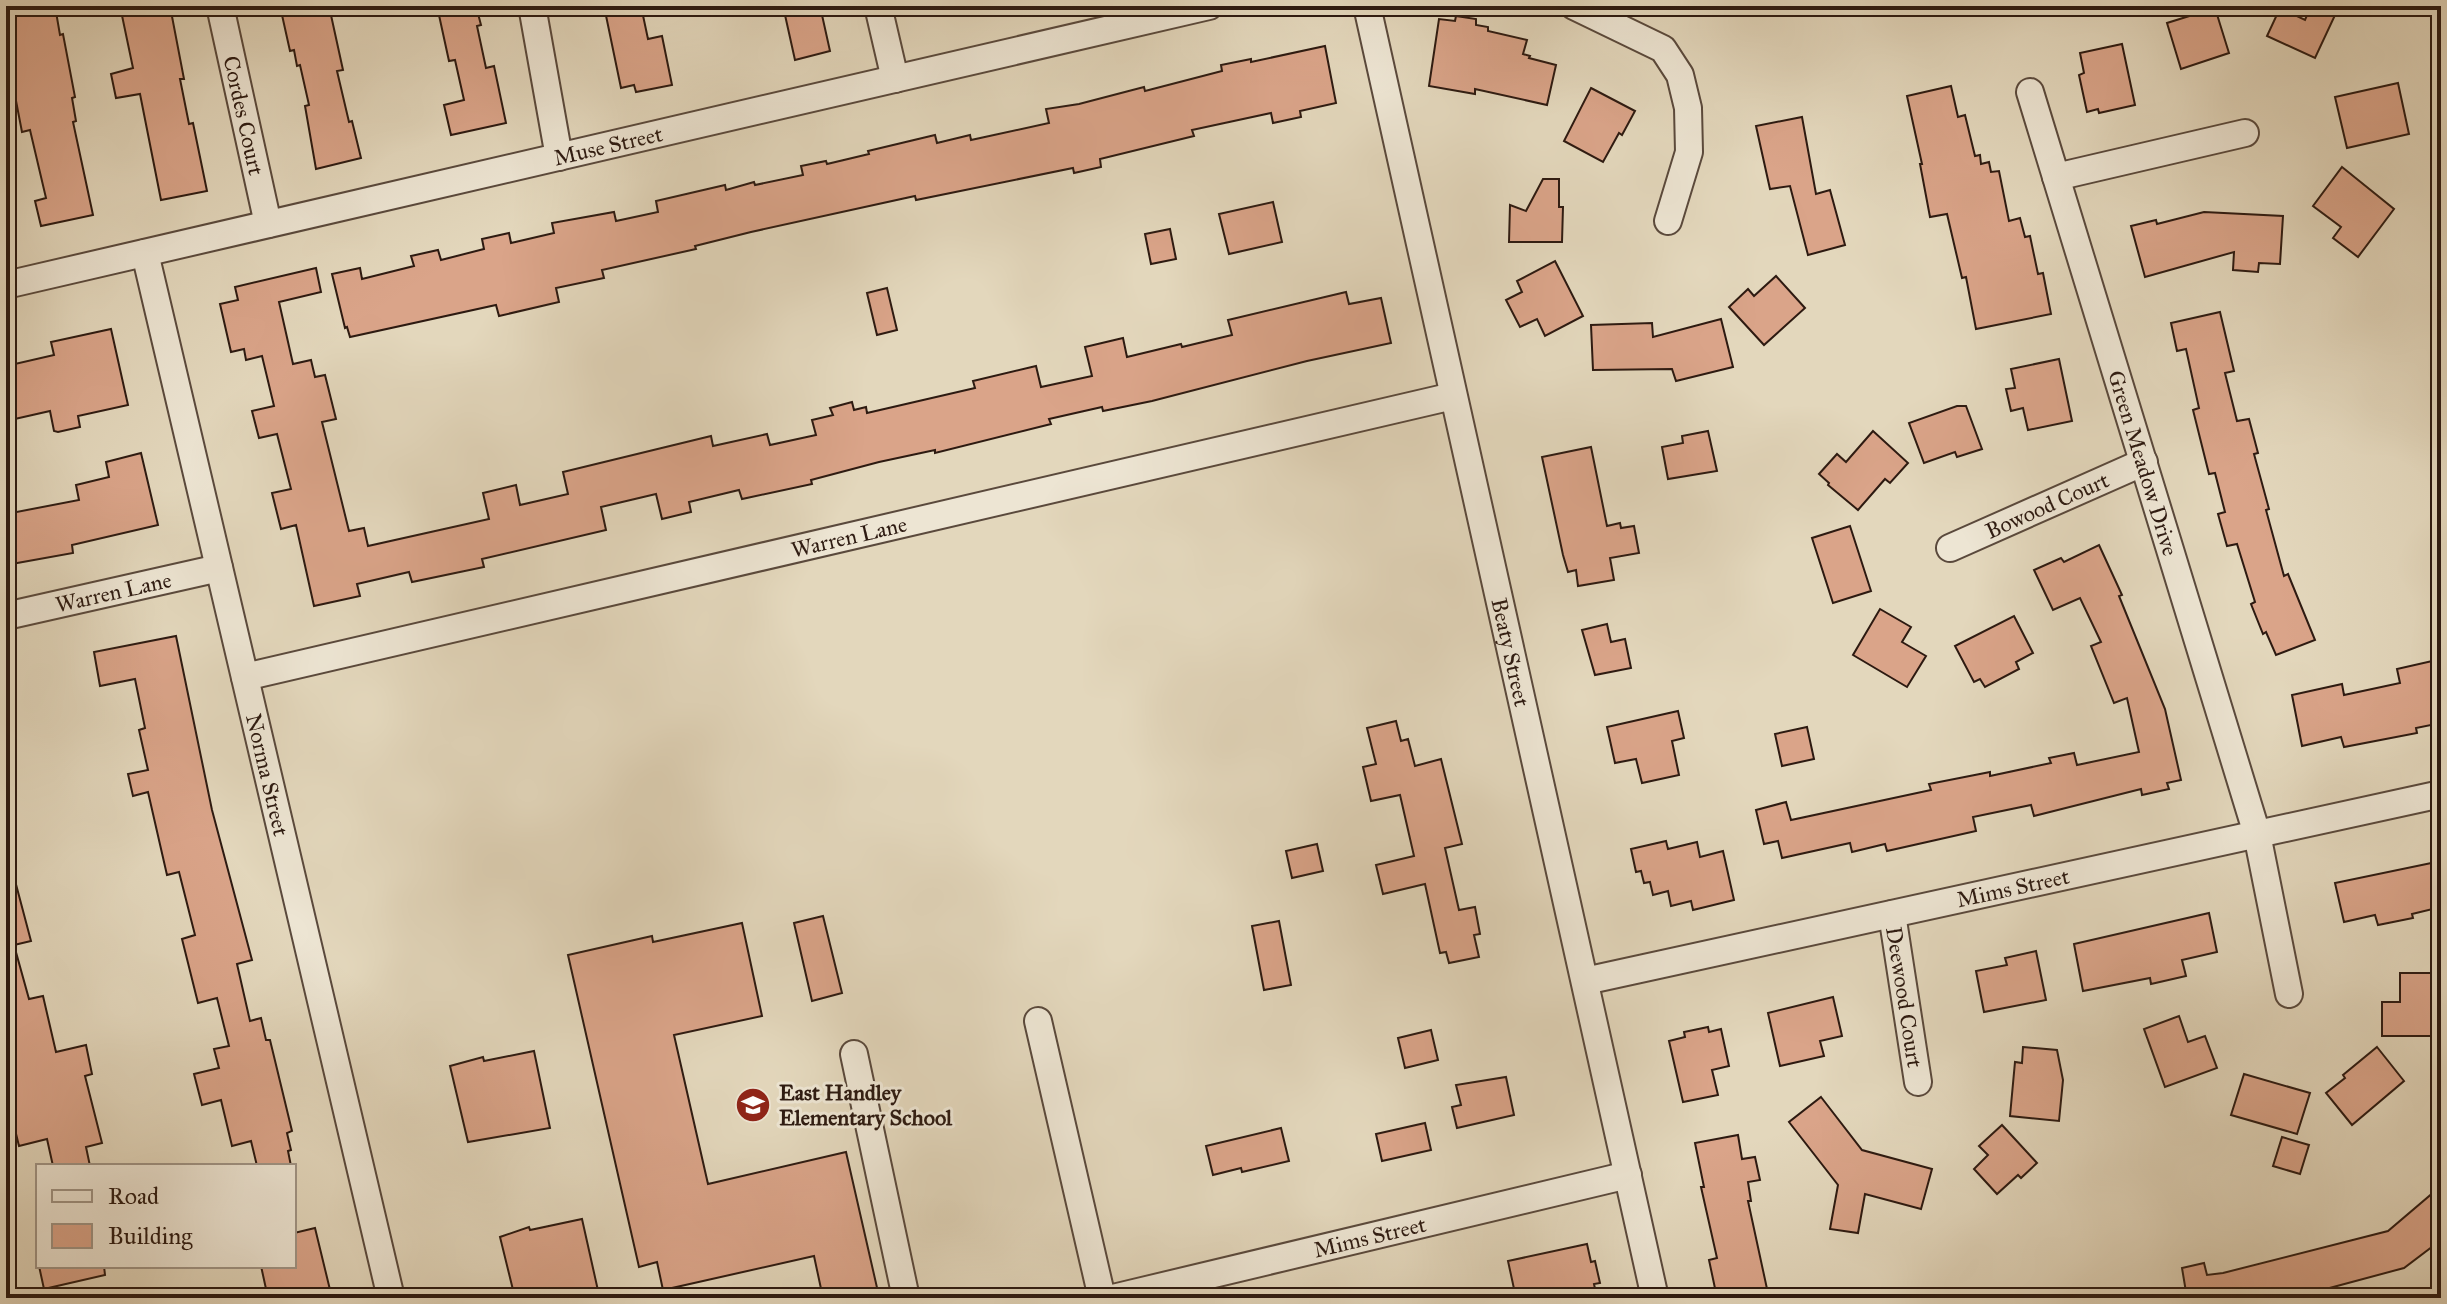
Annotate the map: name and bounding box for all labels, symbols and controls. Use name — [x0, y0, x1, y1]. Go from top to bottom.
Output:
street label: Cordes Court — [218, 53, 270, 178]
street label: Muse Street — [551, 120, 665, 171]
street label: Green Meadow Drive — [2102, 367, 2185, 559]
street label: Bowood Court — [1981, 466, 2113, 544]
street label: Warren Lane — [788, 510, 909, 563]
street label: Warren Lane — [53, 566, 174, 618]
street label: Beaty Street — [1486, 595, 1536, 709]
street label: Norma Street — [240, 711, 295, 839]
street label: Mims Street — [1954, 862, 2072, 913]
street label: Deewood Court — [1881, 925, 1929, 1070]
place label: East Handley Elementary School — [779, 1079, 953, 1131]
school or university icon: East Handley Elementary School — [734, 1086, 772, 1124]
legend — [36, 1164, 296, 1268]
text: Road — [108, 1181, 159, 1211]
street label: Mims Street — [1311, 1210, 1429, 1263]
text: Building — [108, 1221, 193, 1251]

